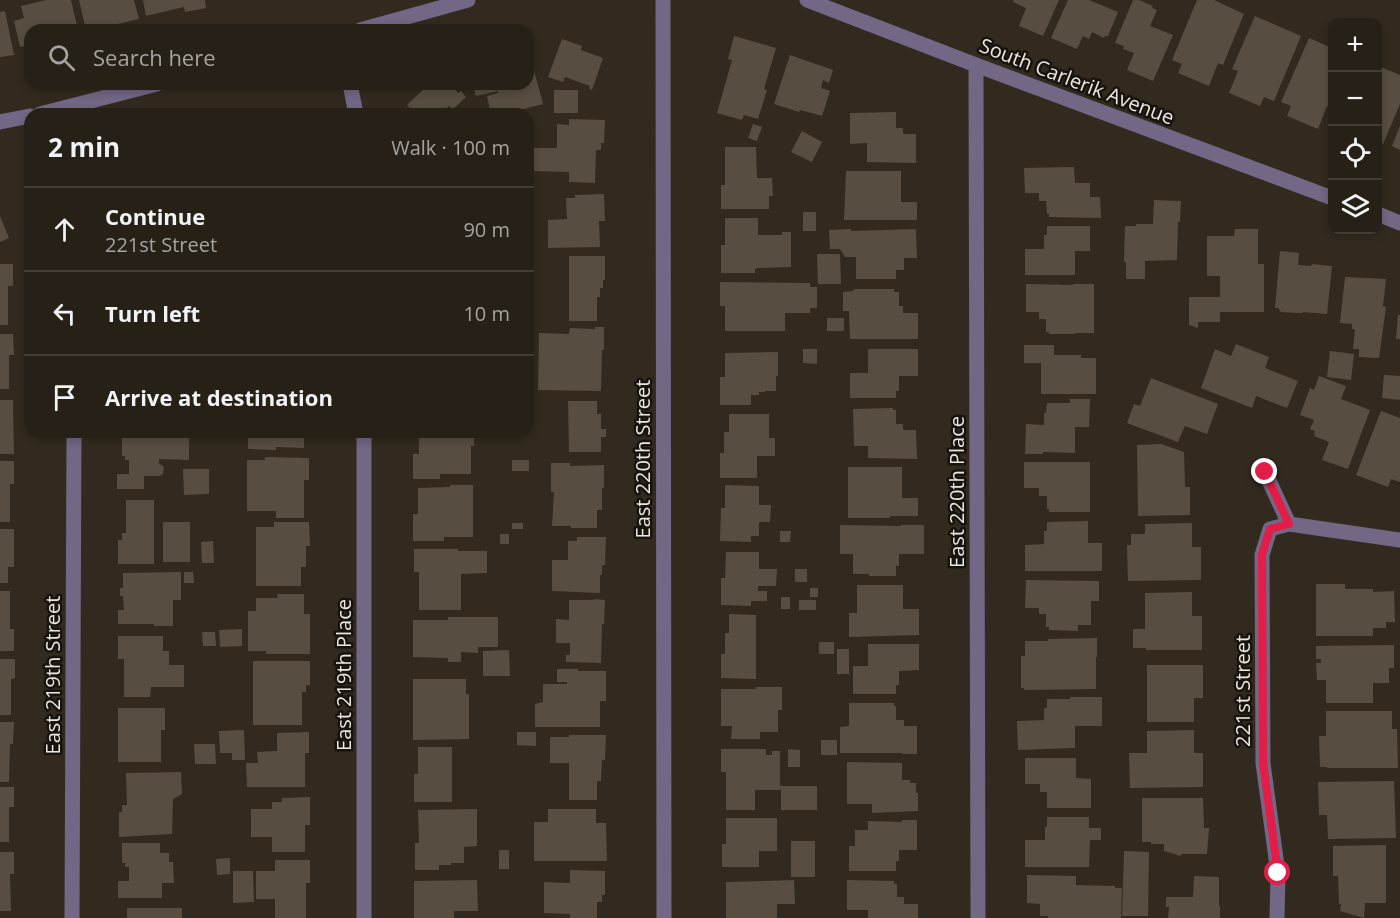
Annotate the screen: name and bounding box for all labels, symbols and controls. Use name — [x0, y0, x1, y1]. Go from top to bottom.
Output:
map controls — [1328, 18, 1382, 234]
button: + — [1328, 18, 1382, 72]
search box — [24, 24, 534, 90]
street label: South Carlerik Avenue — [976, 31, 1178, 131]
icon: search — [45, 41, 78, 74]
text: Search here — [93, 42, 216, 72]
button: − — [1328, 72, 1382, 126]
button: locate — [1328, 126, 1382, 180]
text: 2 min — [48, 129, 120, 165]
text: Walk · 100 m — [391, 134, 510, 161]
button: layers — [1328, 180, 1382, 234]
text: Continue — [105, 201, 205, 231]
icon: ahead — [48, 213, 81, 246]
text: 90 m — [463, 216, 510, 243]
text: 221st Street — [105, 231, 217, 258]
icon: left — [48, 297, 81, 330]
text: Turn left — [105, 298, 200, 328]
text: 10 m — [463, 300, 510, 327]
street label: East 220th Street — [629, 380, 656, 538]
icon: arrive — [48, 381, 81, 414]
text: Arrive at destination — [105, 382, 333, 412]
street label: East 220th Place — [943, 416, 970, 568]
route end — [1251, 458, 1277, 484]
street label: East 219th Street — [39, 596, 66, 754]
street label: East 219th Place — [330, 599, 357, 751]
street label: 221st Street — [1229, 635, 1256, 747]
route start — [1264, 859, 1290, 885]

